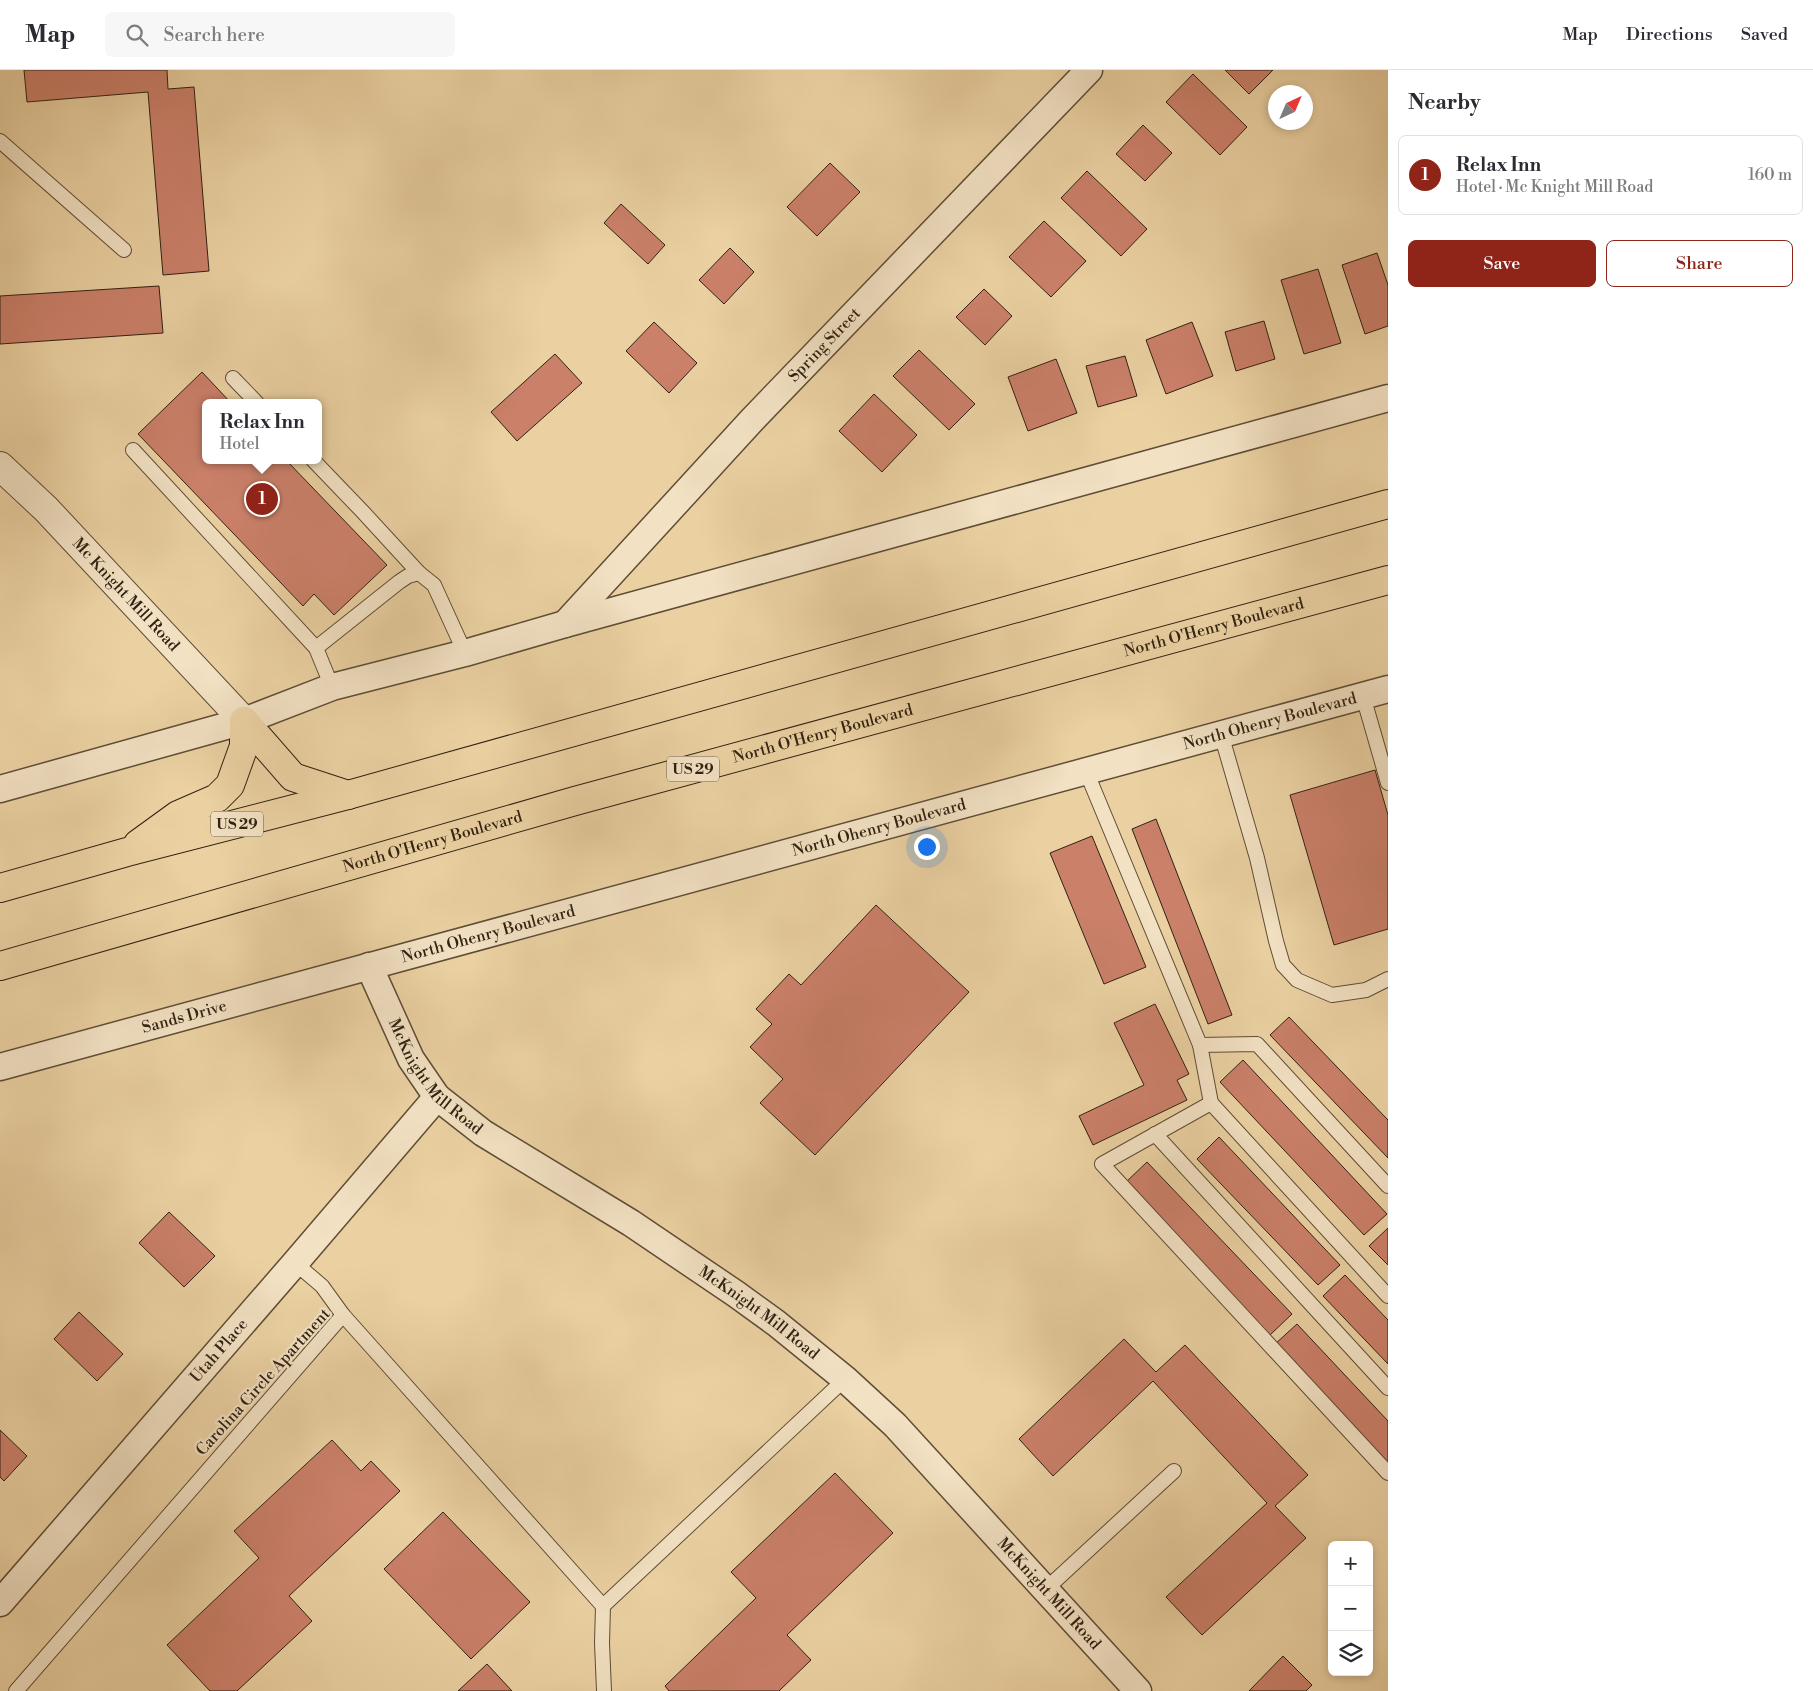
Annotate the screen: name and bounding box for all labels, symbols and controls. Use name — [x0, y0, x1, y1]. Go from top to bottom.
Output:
search box — [105, 12, 455, 57]
text: Map — [25, 20, 75, 50]
icon: search — [123, 21, 151, 49]
text: Search here — [163, 23, 265, 47]
text: Map — [1562, 23, 1598, 46]
text: Directions — [1626, 23, 1713, 46]
text: Saved — [1741, 23, 1788, 46]
north arrow — [1268, 85, 1313, 130]
text: Nearby — [1408, 90, 1481, 116]
text: Relax Inn — [1456, 153, 1541, 177]
text: 1 — [1421, 165, 1429, 185]
text: 160 m — [1748, 165, 1792, 185]
text: Hotel · Mc Knight Mill Road — [1456, 177, 1653, 197]
button: Save — [1408, 240, 1596, 287]
button: Share — [1606, 240, 1793, 287]
street label: Spring Street — [784, 303, 865, 386]
popup — [202, 399, 322, 464]
text: Relax Inn — [219, 410, 305, 434]
text: Hotel — [219, 434, 259, 454]
pin: 1 — [246, 480, 278, 518]
street label: Mc Knight Mill Road — [68, 534, 184, 656]
street label: North O'Henry Boulevard — [1121, 593, 1306, 661]
street label: North Ohenry Boulevard — [1181, 688, 1359, 754]
street label: North O'Henry Boulevard — [730, 700, 915, 768]
road number: US 29 — [667, 756, 719, 782]
street label: North Ohenry Boulevard — [790, 794, 968, 861]
street label: North O'Henry Boulevard — [340, 807, 525, 877]
road number: US 29 — [211, 812, 263, 836]
your location — [914, 834, 940, 860]
street label: North Ohenry Boulevard — [399, 901, 577, 967]
street label: Sands Drive — [140, 996, 229, 1038]
street label: McKnight Mill Road — [384, 1015, 487, 1139]
street label: McKnight Mill Road — [695, 1262, 823, 1364]
street label: Carolina Circle Apartment — [192, 1304, 335, 1460]
street label: Utah Place — [186, 1315, 252, 1387]
street label: McKnight Mill Road — [993, 1533, 1105, 1654]
map controls — [1328, 1541, 1373, 1676]
button: + — [1328, 1541, 1373, 1586]
button: − — [1328, 1586, 1373, 1631]
button: layers — [1328, 1631, 1373, 1676]

